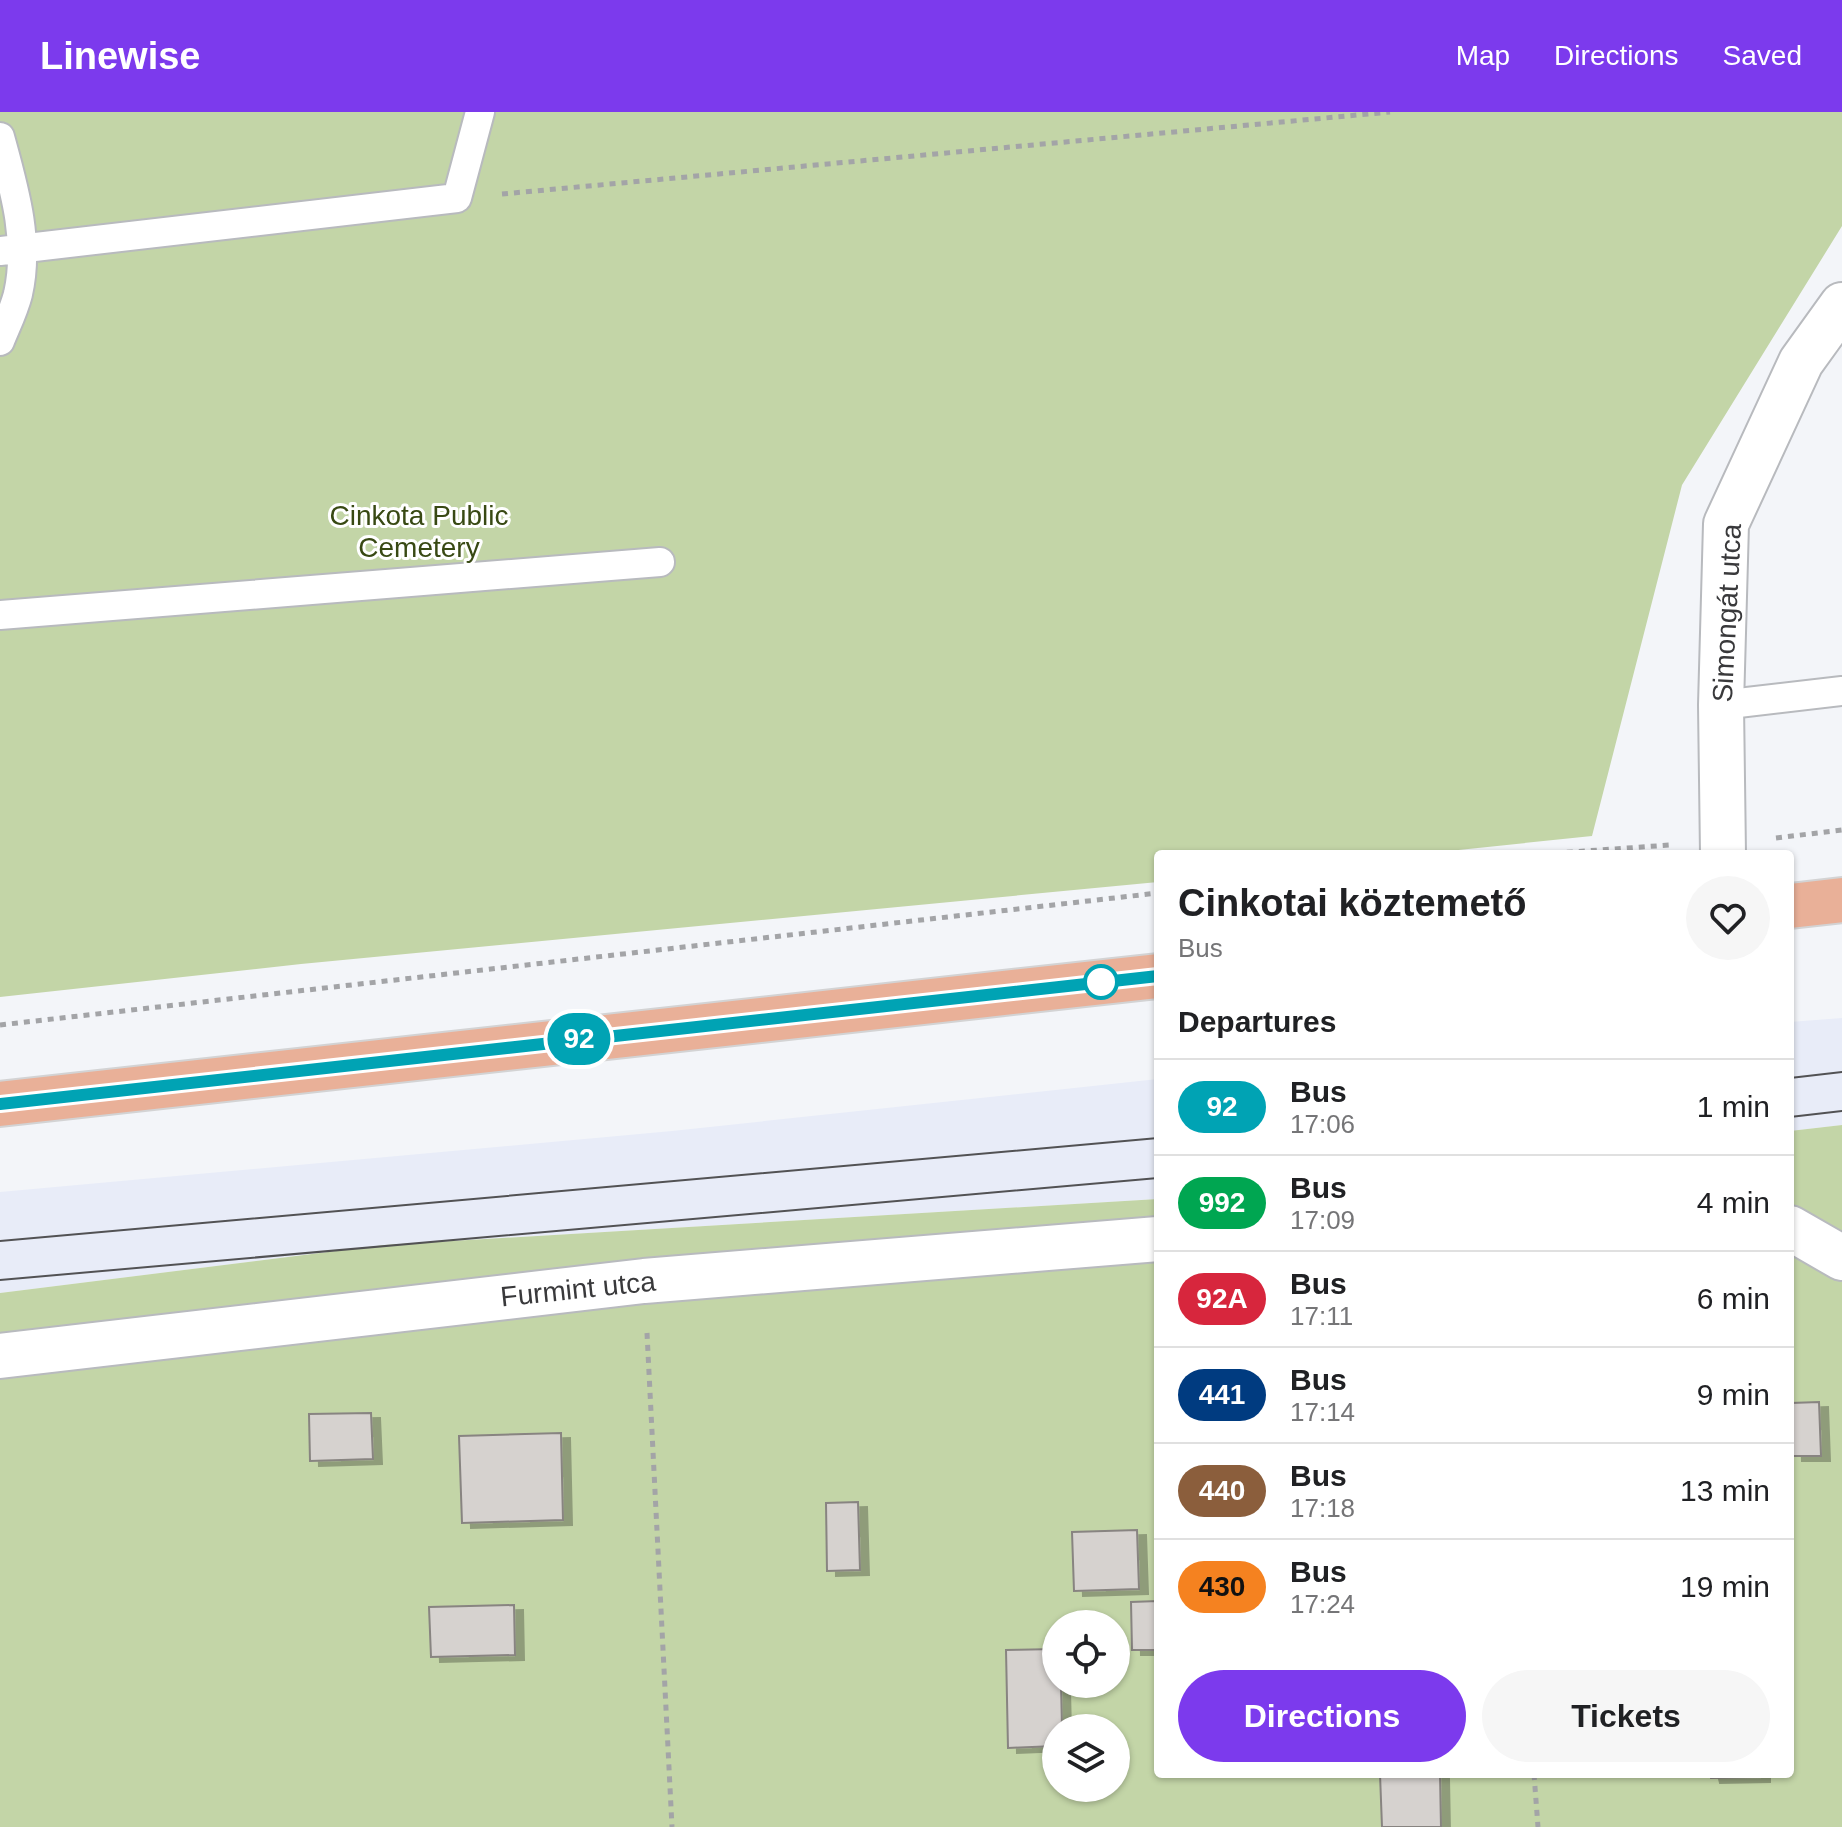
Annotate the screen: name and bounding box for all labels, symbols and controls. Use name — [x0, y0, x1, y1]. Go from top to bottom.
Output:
text: Linewise — [40, 35, 201, 77]
text: Map — [1456, 40, 1510, 71]
text: Directions — [1554, 40, 1679, 71]
text: Saved — [1723, 40, 1802, 71]
park label: Cinkota Public Cemetery — [330, 500, 508, 563]
street label: Simongát utca — [1707, 522, 1747, 703]
button: heart — [1686, 876, 1770, 960]
text: Cinkotai köztemető — [1178, 882, 1526, 924]
text: Bus — [1178, 933, 1223, 963]
unlabelled marker — [1084, 965, 1118, 999]
text: Departures — [1178, 1005, 1336, 1038]
line badge: 92 — [543, 1013, 615, 1065]
text: 92 — [563, 1023, 595, 1054]
text: Bus — [1290, 1075, 1347, 1108]
text: 1 min — [1697, 1090, 1770, 1123]
text: 92 — [1206, 1091, 1238, 1122]
text: 17:06 — [1290, 1109, 1355, 1139]
text: Bus — [1290, 1171, 1347, 1204]
text: 4 min — [1697, 1186, 1770, 1219]
text: 992 — [1199, 1187, 1245, 1218]
text: 17:09 — [1290, 1205, 1355, 1235]
street label: Furmint utca — [499, 1265, 657, 1313]
text: Bus — [1290, 1267, 1347, 1300]
text: 6 min — [1697, 1282, 1770, 1315]
text: 92A — [1196, 1283, 1248, 1314]
text: 17:11 — [1290, 1301, 1353, 1331]
text: Bus — [1290, 1363, 1347, 1396]
text: 9 min — [1697, 1378, 1770, 1411]
text: 441 — [1199, 1379, 1245, 1410]
text: 17:14 — [1290, 1397, 1355, 1427]
text: Bus — [1290, 1459, 1347, 1492]
text: 13 min — [1680, 1474, 1770, 1507]
text: 440 — [1199, 1475, 1245, 1506]
text: 17:18 — [1290, 1493, 1355, 1523]
text: Bus — [1290, 1555, 1347, 1588]
text: 19 min — [1680, 1570, 1770, 1603]
text: 430 — [1199, 1571, 1245, 1602]
text: 17:24 — [1290, 1589, 1355, 1619]
map controls — [1042, 1610, 1130, 1802]
button: locate — [1042, 1610, 1130, 1698]
button: Directions — [1178, 1670, 1466, 1762]
button: Tickets — [1482, 1670, 1770, 1762]
button: layers — [1042, 1714, 1130, 1802]

